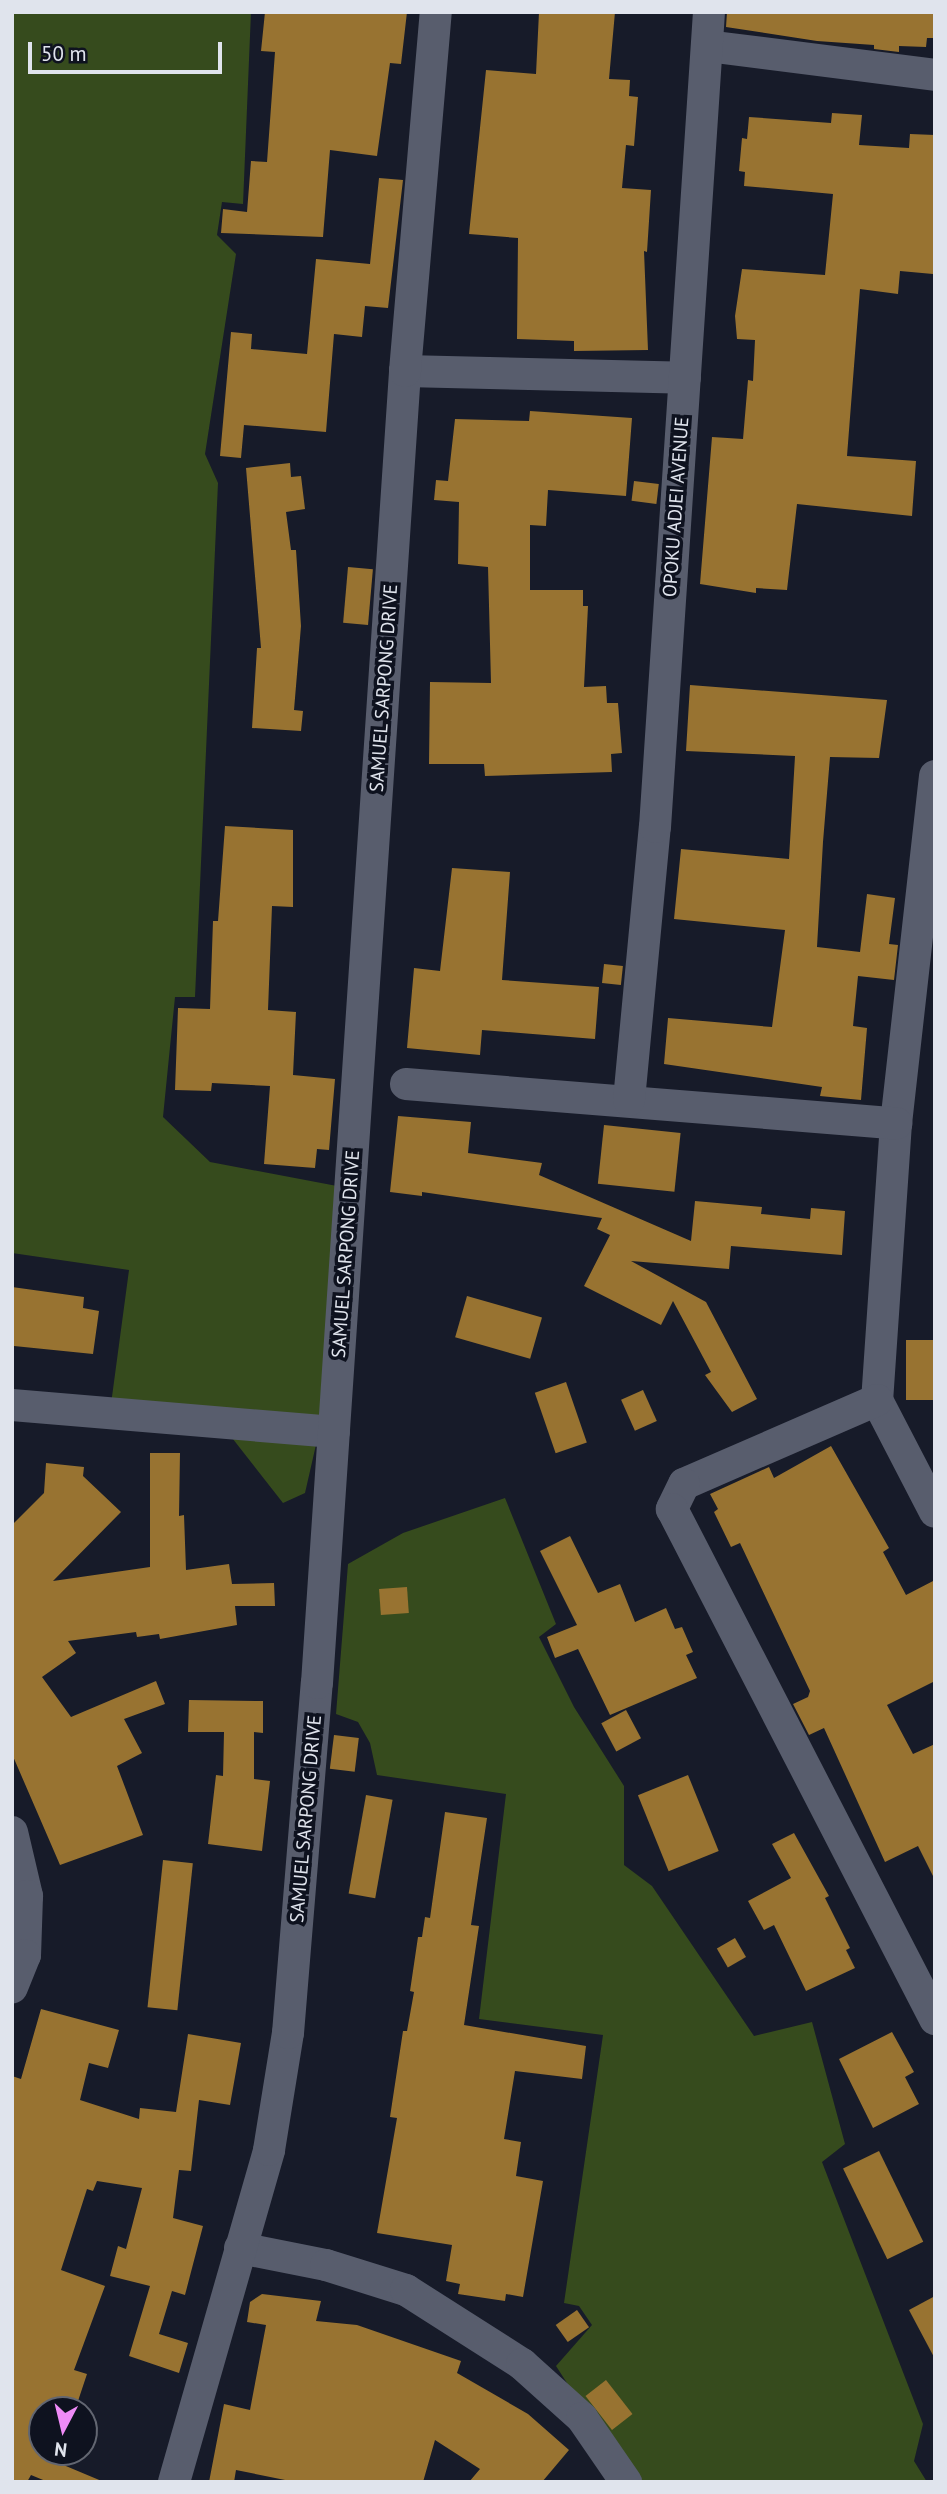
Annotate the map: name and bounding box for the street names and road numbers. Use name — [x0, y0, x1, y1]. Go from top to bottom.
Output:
street label: OPOKU ADJEI AVENUE — [658, 416, 694, 598]
street label: SAMUEL SARPONG DRIVE — [365, 583, 403, 793]
street label: SAMUEL SARPONG DRIVE — [327, 1149, 365, 1359]
street label: SAMUEL SARPONG DRIVE — [286, 1714, 326, 1924]

